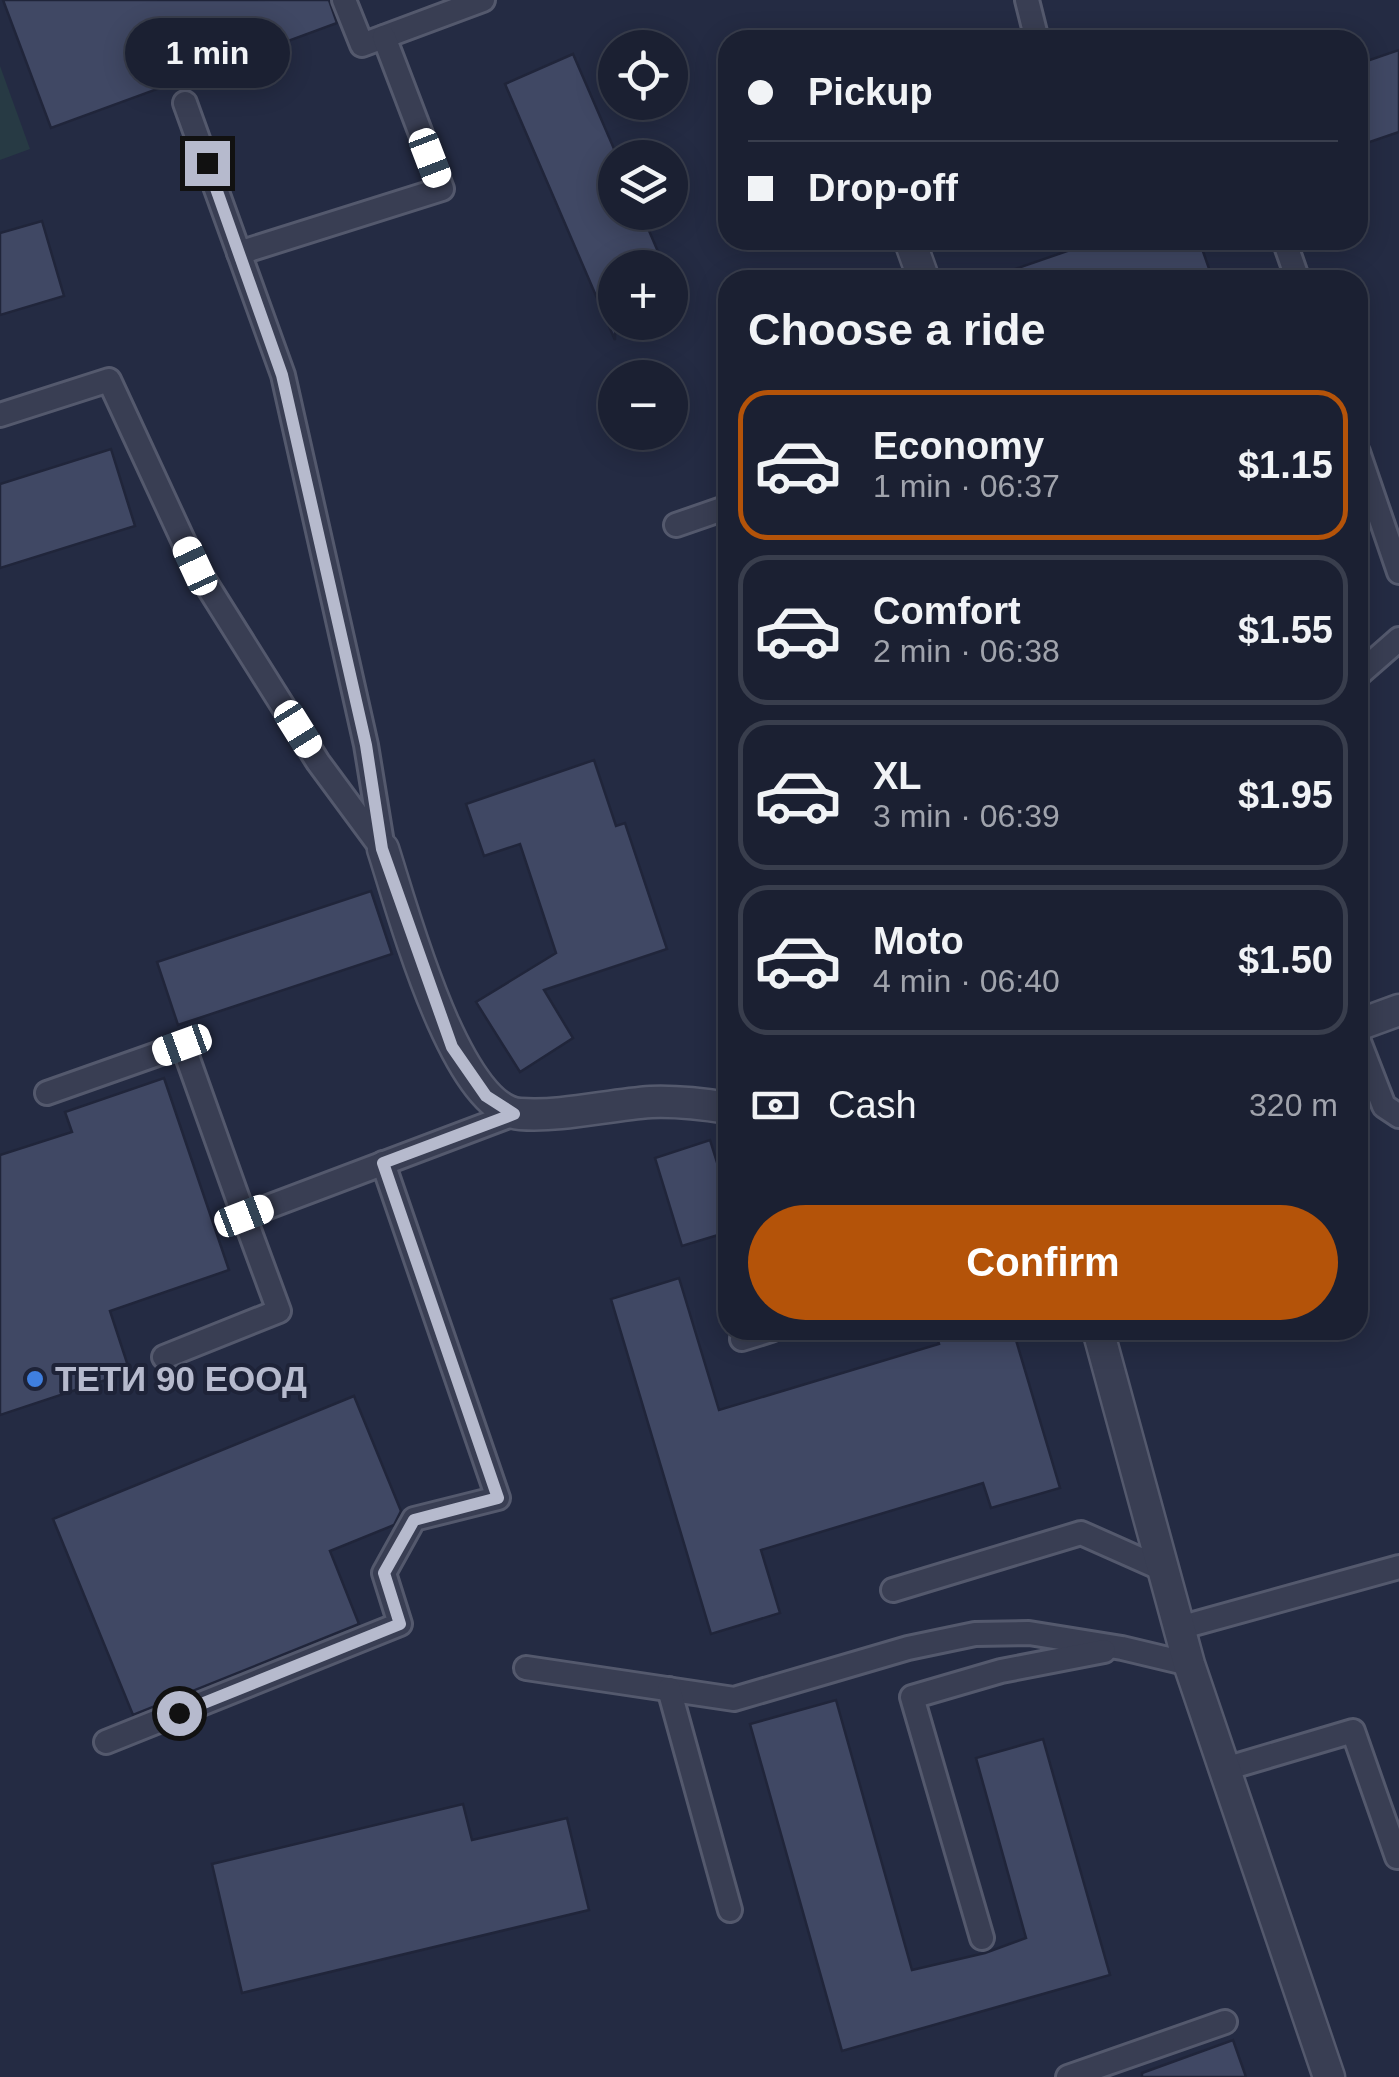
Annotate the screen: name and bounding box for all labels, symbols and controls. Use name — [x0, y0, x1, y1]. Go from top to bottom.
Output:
callout: 1 min — [124, 18, 290, 88]
map controls — [598, 30, 688, 450]
button: locate — [598, 30, 688, 120]
text: 1 min — [166, 35, 249, 71]
text: Pickup — [808, 71, 933, 113]
car — [405, 125, 455, 191]
button: layers — [598, 140, 688, 230]
route end — [185, 141, 230, 186]
text: Drop-off — [808, 167, 958, 209]
button: + — [598, 250, 688, 340]
text: Choose a ride — [748, 304, 1046, 355]
button: − — [598, 360, 688, 450]
icon: car — [753, 420, 843, 510]
text: Economy — [873, 425, 1044, 467]
text: $1.15 — [1238, 444, 1333, 486]
text: 1 min · 06:37 — [873, 468, 1060, 504]
car — [169, 532, 221, 600]
icon: car — [753, 585, 843, 675]
text: Comfort — [873, 590, 1021, 632]
text: $1.55 — [1238, 609, 1333, 651]
text: 2 min · 06:38 — [873, 633, 1060, 669]
car — [269, 696, 327, 762]
icon: car — [753, 750, 843, 840]
text: XL — [873, 755, 922, 797]
text: $1.95 — [1238, 774, 1333, 816]
text: 3 min · 06:39 — [873, 798, 1060, 834]
icon: car — [753, 915, 843, 1005]
text: Moto — [873, 920, 964, 962]
text: $1.50 — [1238, 939, 1333, 981]
text: 4 min · 06:40 — [873, 963, 1060, 999]
car — [149, 1021, 215, 1069]
icon: cash — [748, 1078, 803, 1133]
text: Cash — [828, 1084, 917, 1126]
text: 320 m — [1249, 1087, 1338, 1123]
car — [211, 1191, 277, 1241]
button: Confirm — [748, 1205, 1338, 1320]
place label: ТЕТИ 90 ЕООД — [55, 1359, 307, 1398]
marker: ТЕТИ 90 ЕООД — [24, 1368, 46, 1390]
route start — [157, 1691, 202, 1736]

